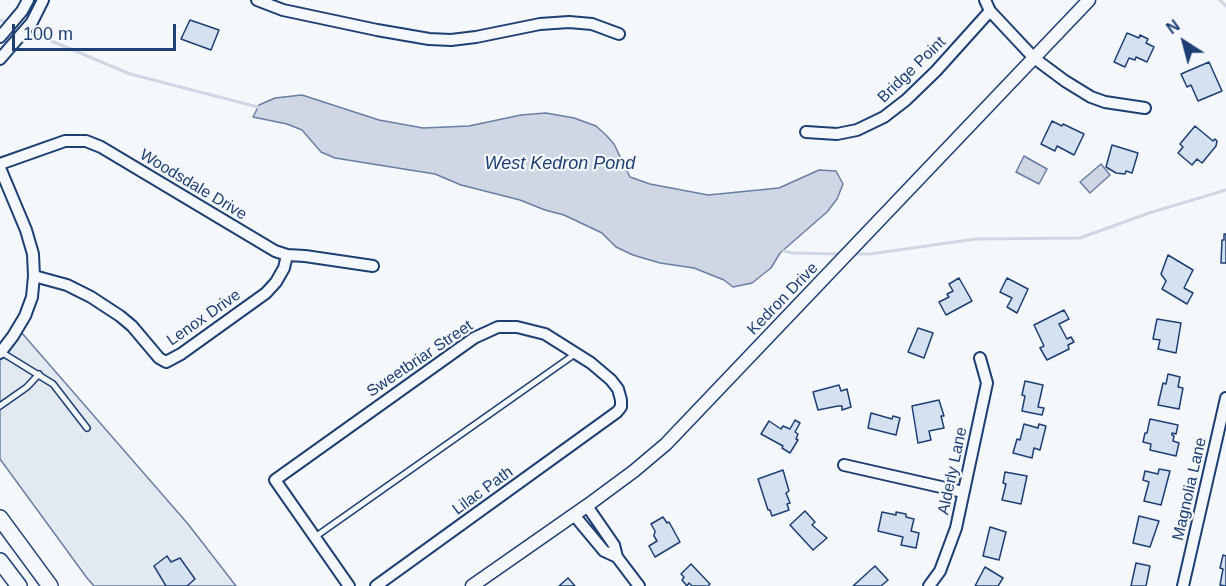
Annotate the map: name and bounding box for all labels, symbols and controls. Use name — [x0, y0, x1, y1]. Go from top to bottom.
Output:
scale bar — [15, 12, 178, 50]
north arrow — [1154, 12, 1214, 72]
text: N — [1163, 17, 1183, 37]
text: 100 m — [23, 24, 73, 44]
street label: Bridge Point — [874, 33, 950, 107]
street label: Woodsdale Drive — [136, 145, 250, 225]
water label: West Kedron Pond — [485, 153, 635, 175]
street label: Kedron Drive — [744, 259, 822, 339]
street label: Lenox Drive — [164, 286, 244, 350]
street label: Sweetbriar Street — [363, 316, 477, 402]
street label: Alderly Lane — [934, 426, 972, 516]
street label: Magnolia Lane — [1169, 436, 1211, 542]
street label: Lilac Path — [449, 463, 517, 519]

